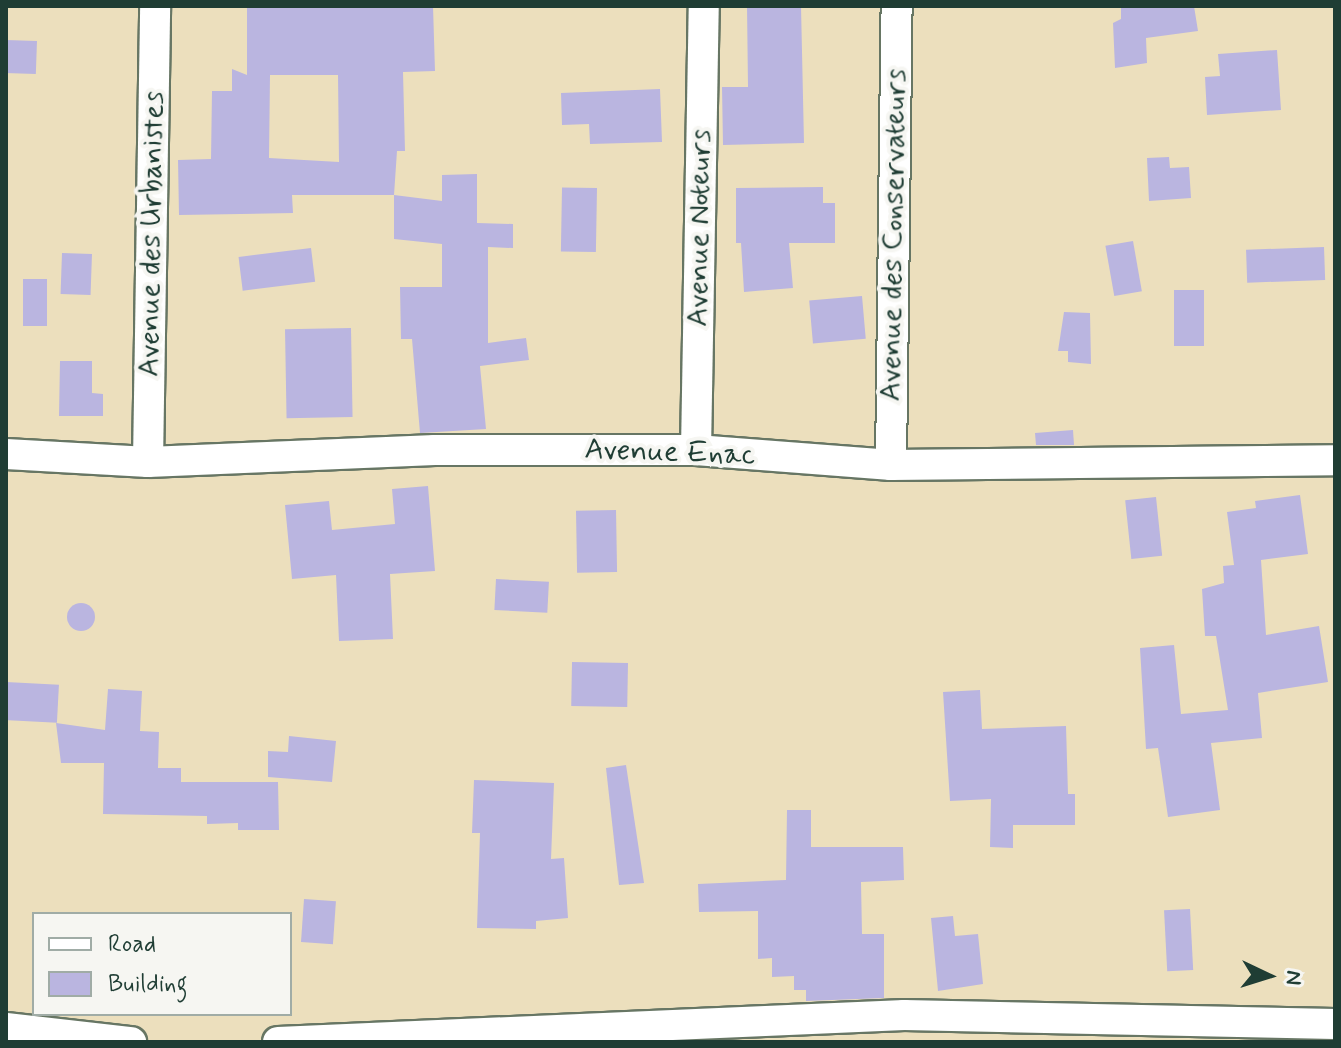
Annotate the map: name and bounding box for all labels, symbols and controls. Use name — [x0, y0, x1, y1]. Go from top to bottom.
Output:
street label: Avenue des Conservateurs — [873, 65, 915, 405]
street label: Avenue des Urbanistes — [131, 86, 173, 382]
street label: Avenue Noteurs — [680, 127, 720, 329]
street label: Avenue Enac — [588, 432, 752, 474]
legend — [32, 912, 292, 1016]
text: Road — [108, 929, 156, 960]
north arrow — [1229, 936, 1309, 1016]
text: Building — [108, 969, 188, 1000]
text: N — [1278, 969, 1307, 986]

